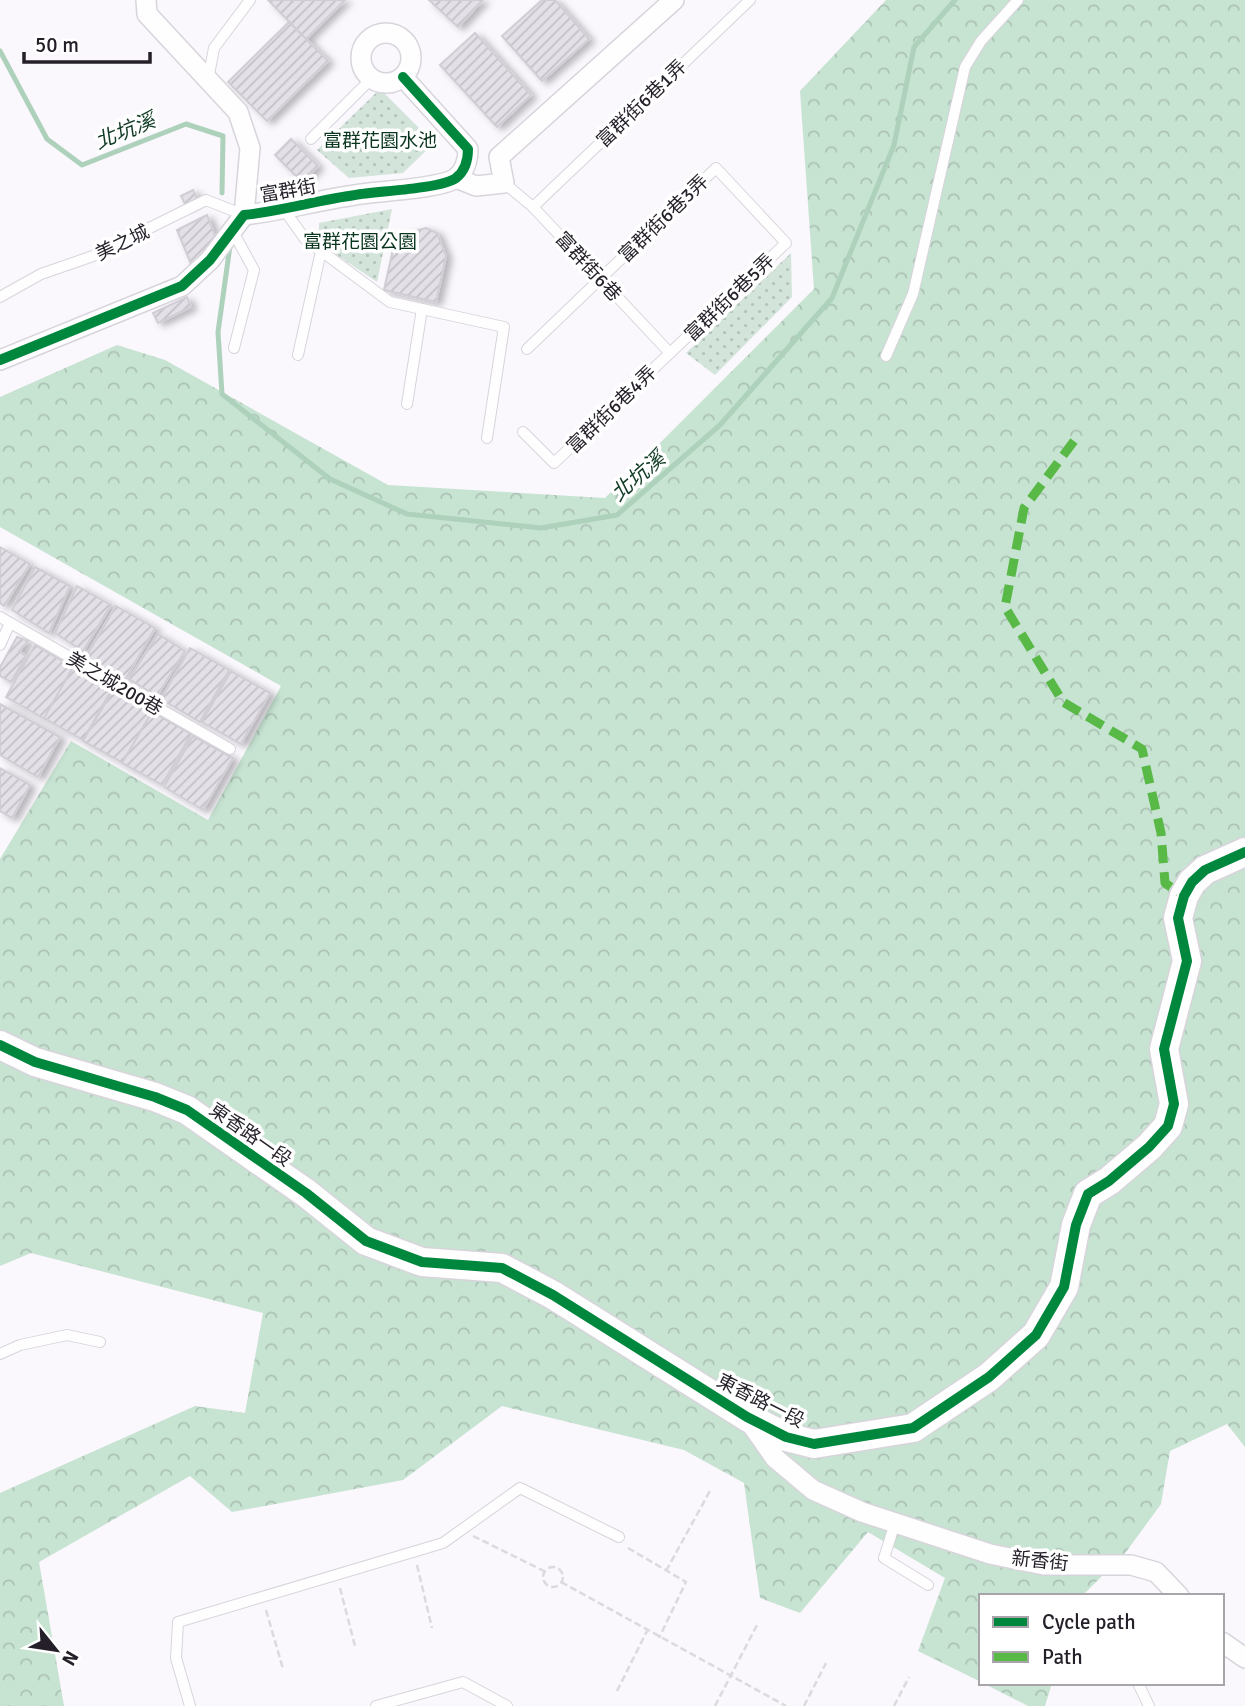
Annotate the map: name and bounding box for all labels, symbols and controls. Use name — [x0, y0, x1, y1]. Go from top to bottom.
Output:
scale bar — [24, 21, 150, 65]
text: 50 m — [35, 32, 79, 58]
street label: 富群街6巷1弄 — [592, 55, 692, 152]
water label: 北坑溪 — [91, 106, 162, 155]
park label: 富群花園水池 — [323, 129, 437, 153]
street label: 富群街6巷3弄 — [614, 170, 714, 267]
street label: 富群街 — [258, 174, 318, 208]
street label: 美之城 — [92, 220, 153, 266]
street label: 富群街6巷 — [550, 227, 626, 306]
park label: 富群花園公園 — [303, 230, 417, 254]
street label: 富群街6巷5弄 — [680, 249, 780, 346]
street label: 富群街6巷4弄 — [562, 361, 662, 458]
water label: 北坑溪 — [606, 444, 673, 506]
street label: 美之城200巷 — [62, 647, 167, 721]
street label: 東香路一段 — [205, 1098, 296, 1172]
street label: 東香路一段 — [713, 1369, 808, 1433]
street label: 新香街 — [1010, 1546, 1070, 1576]
legend — [979, 1594, 1224, 1685]
text: Cycle path — [1042, 1609, 1136, 1635]
north arrow — [21, 1615, 91, 1685]
text: Path — [1042, 1644, 1083, 1670]
text: N — [56, 1646, 84, 1670]

